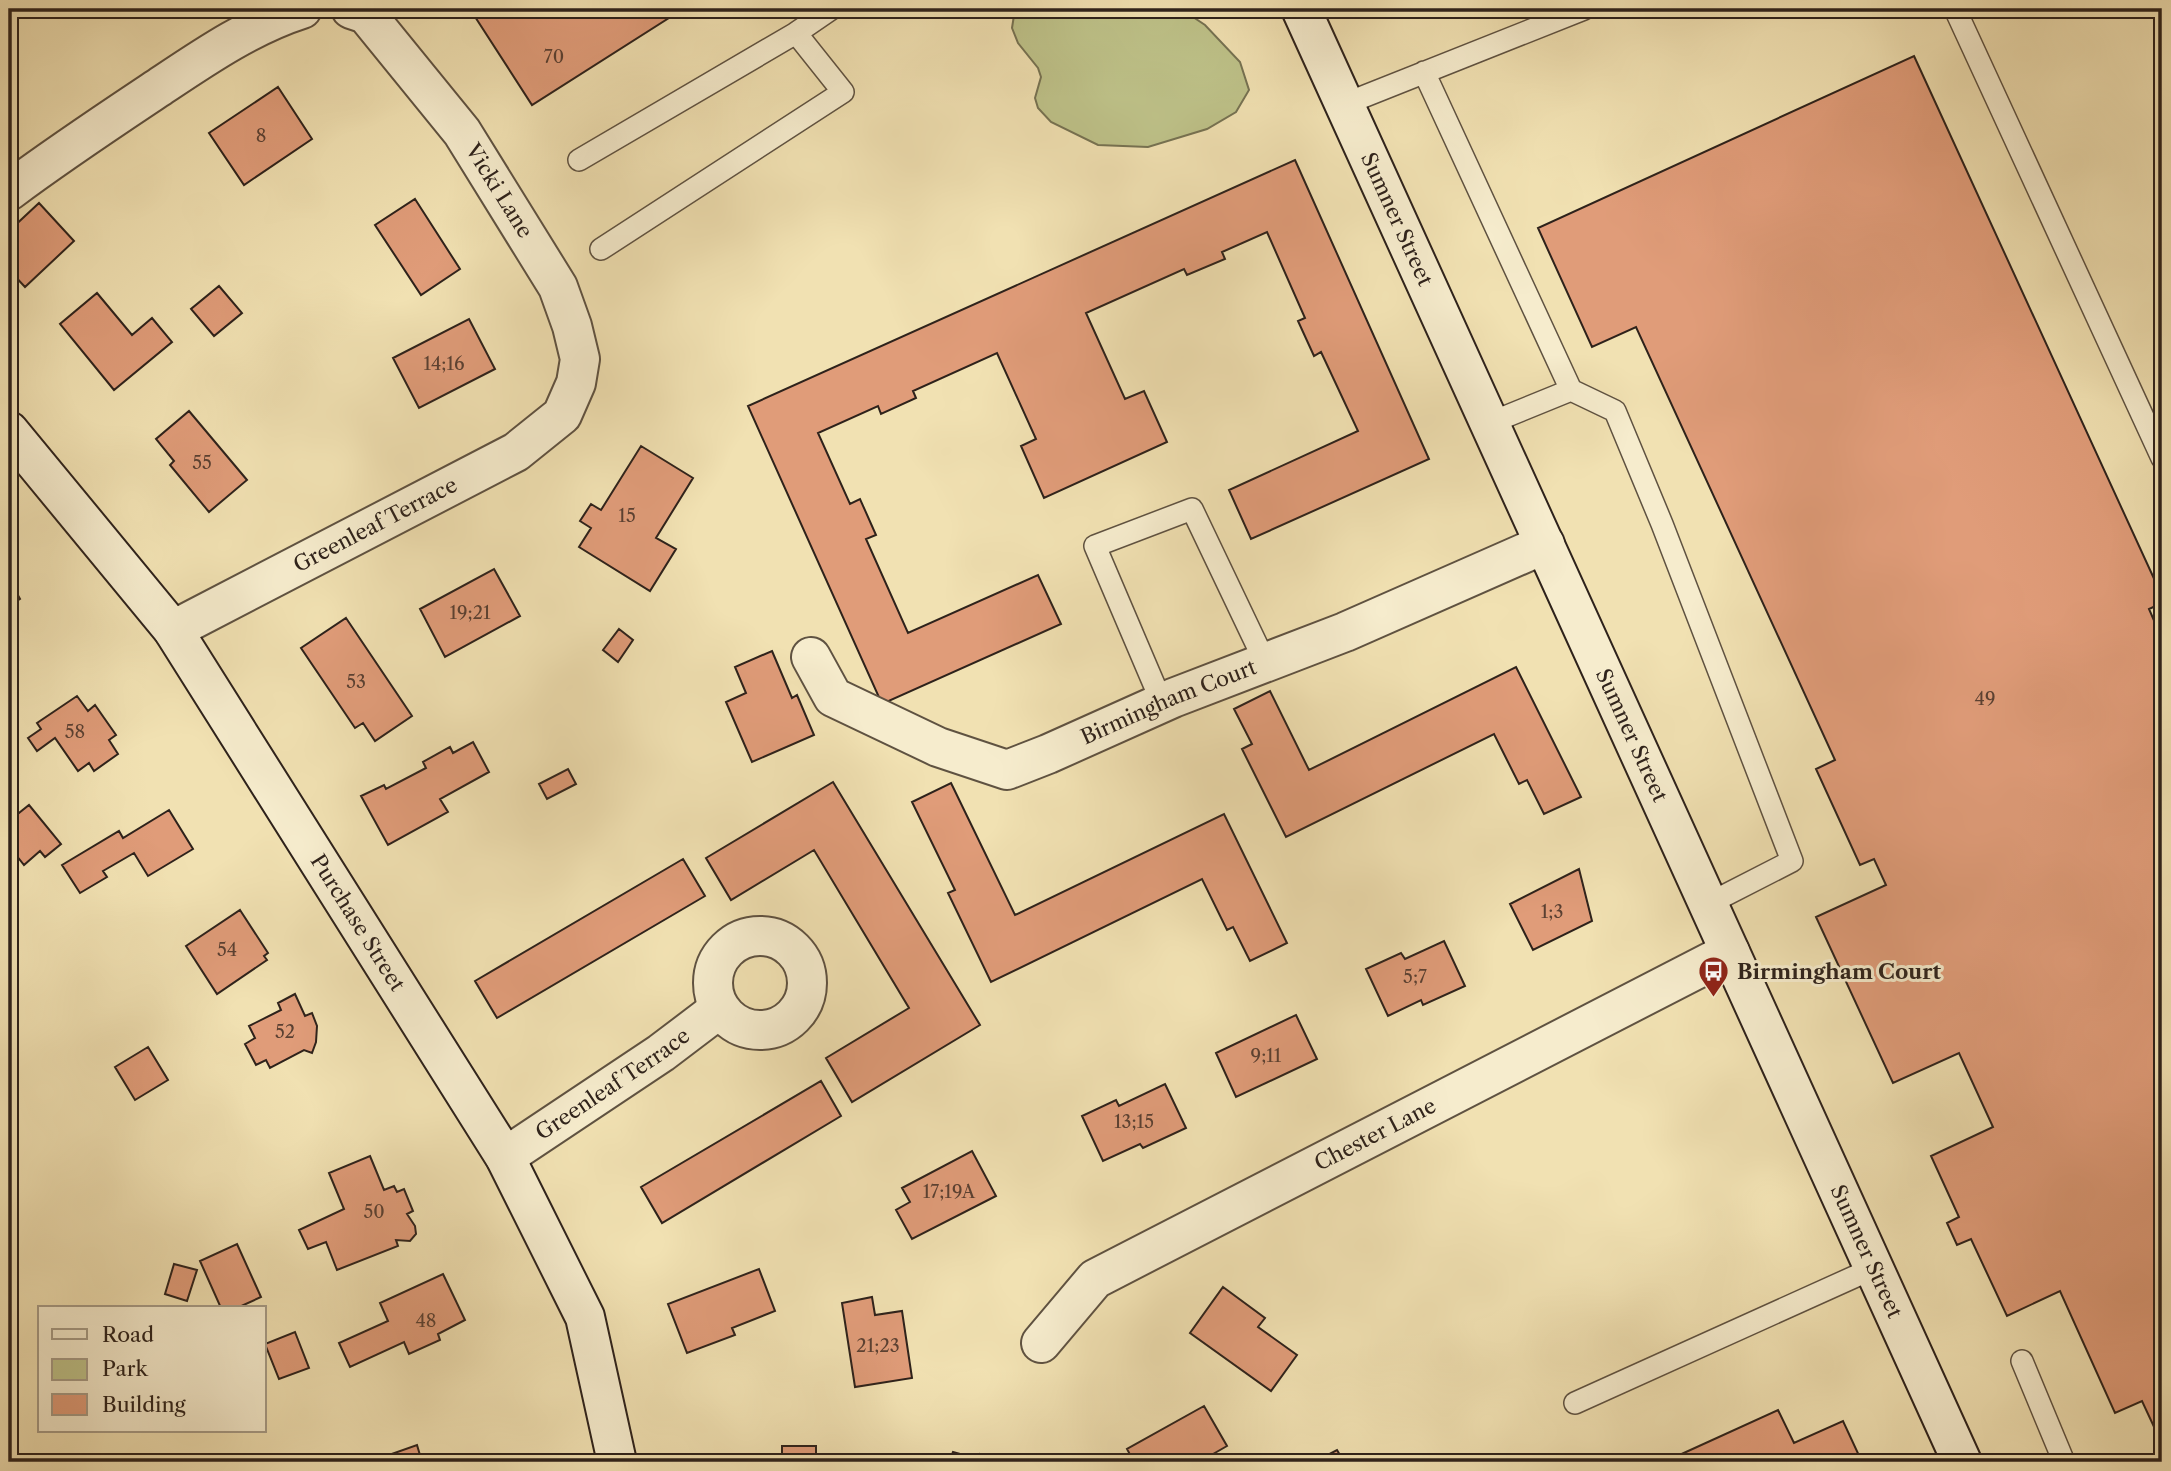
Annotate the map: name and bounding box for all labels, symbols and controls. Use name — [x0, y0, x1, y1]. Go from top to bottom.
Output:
house number: 70 — [544, 46, 564, 68]
house number: 8 — [256, 125, 266, 147]
street label: Vicki Lane — [460, 138, 538, 242]
street label: Sumner Street — [1356, 149, 1438, 290]
house number: 14;16 — [423, 353, 465, 375]
house number: 55 — [192, 452, 212, 474]
street label: Greenleaf Terrace — [289, 472, 461, 577]
house number: 15 — [618, 505, 636, 527]
house number: 19;21 — [449, 602, 491, 624]
street label: Birmingham Court — [1077, 654, 1260, 750]
street label: Sumner Street — [1591, 665, 1673, 806]
house number: 53 — [346, 671, 366, 693]
house number: 49 — [1975, 688, 1995, 710]
house number: 58 — [65, 721, 85, 743]
street label: Purchase Street — [306, 850, 411, 996]
house number: 1;3 — [1541, 901, 1563, 923]
house number: 54 — [217, 939, 237, 961]
bus stop icon: Birmingham Court — [1697, 955, 1731, 999]
place label: Birmingham Court — [1737, 959, 1942, 984]
house number: 5;7 — [1403, 966, 1427, 988]
house number: 52 — [275, 1021, 295, 1043]
street label: Greenleaf Terrace — [531, 1023, 694, 1145]
house number: 9;11 — [1251, 1045, 1282, 1067]
street label: Chester Lane — [1310, 1093, 1440, 1176]
house number: 13;15 — [1114, 1111, 1154, 1133]
house number: 17;19A — [923, 1181, 976, 1203]
street label: Sumner Street — [1826, 1181, 1908, 1322]
house number: 50 — [363, 1201, 385, 1223]
legend — [38, 1306, 266, 1432]
house number: 48 — [415, 1310, 437, 1332]
text: Road — [102, 1322, 154, 1347]
house number: 21;23 — [856, 1335, 900, 1357]
text: Park — [102, 1356, 148, 1381]
text: Building — [102, 1392, 187, 1417]

